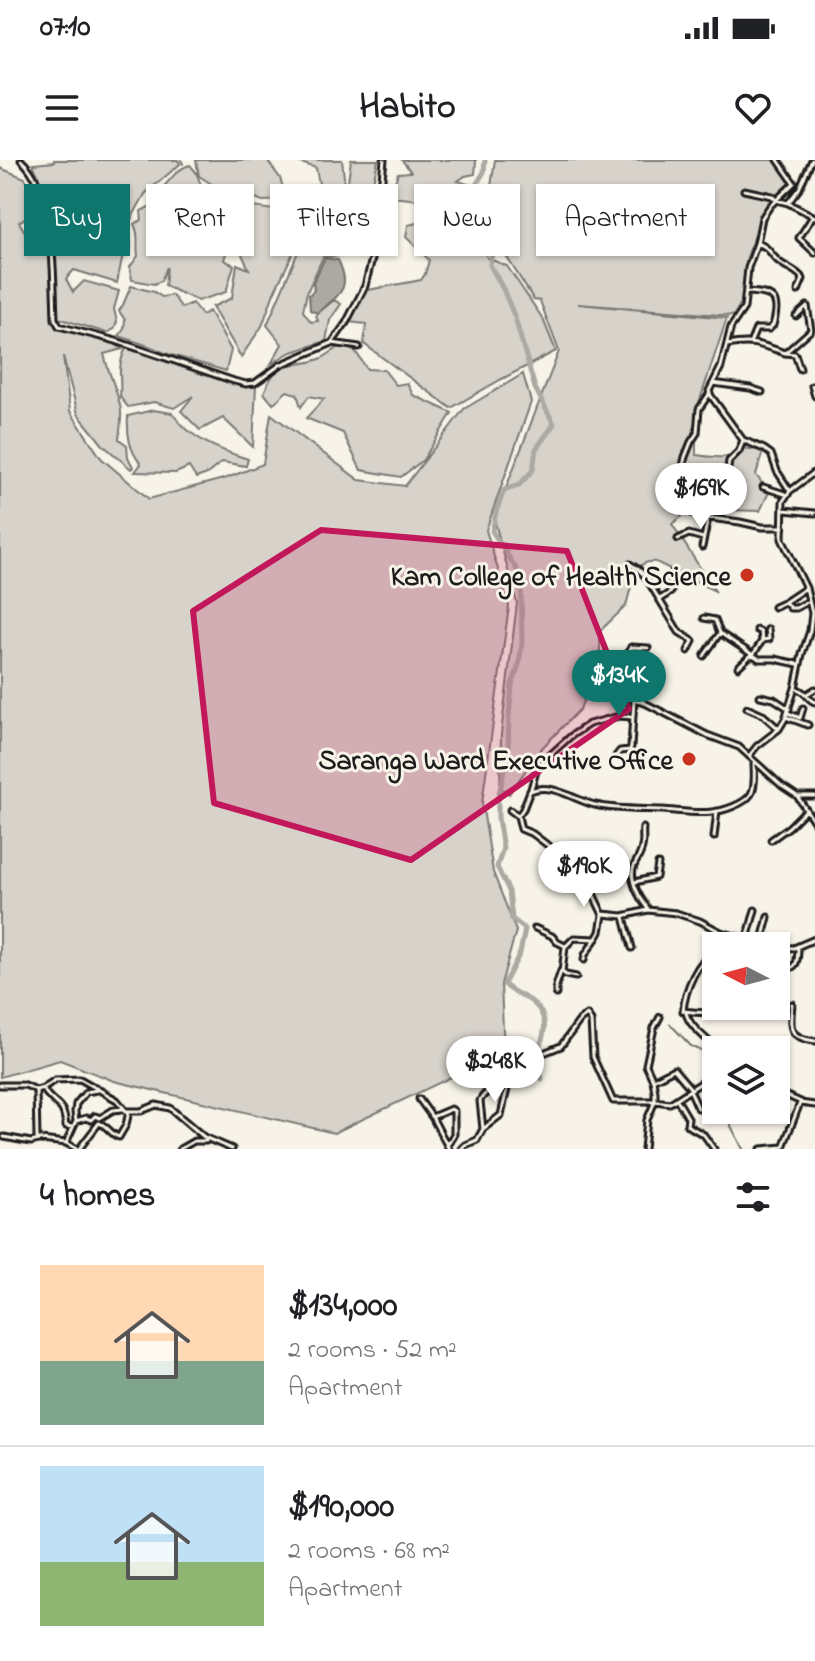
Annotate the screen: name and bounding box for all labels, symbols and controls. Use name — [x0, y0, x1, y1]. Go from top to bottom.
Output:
text: 07:10 — [40, 6, 90, 50]
text: Habito — [359, 82, 456, 135]
icon: menu — [40, 86, 84, 130]
icon: heart — [731, 86, 775, 130]
chip: Buy — [24, 184, 130, 256]
chip: Rent — [146, 184, 254, 256]
chip: Filters — [270, 184, 398, 256]
chip: New — [414, 184, 520, 256]
chip: Apartment — [536, 184, 715, 256]
pin: $169K — [645, 463, 757, 531]
text: $169K — [673, 470, 729, 508]
place label: Kam College of Health Science — [391, 558, 732, 600]
marker: Kam College of Health Science — [738, 566, 756, 584]
pin: $134K — [563, 650, 675, 718]
text: $134K — [590, 657, 648, 695]
place label: Saranga Ward Executive Office — [318, 742, 674, 784]
marker: Saranga Ward Executive Office — [680, 750, 698, 768]
pin: $190K — [528, 841, 640, 909]
text: $190K — [556, 848, 612, 886]
north arrow — [702, 932, 790, 1020]
map controls — [702, 932, 790, 1124]
pin: $248K — [439, 1036, 551, 1104]
button: layers — [702, 1036, 790, 1124]
text: $248K — [464, 1043, 526, 1081]
text: 4 homes — [40, 1172, 155, 1222]
icon: filters — [731, 1175, 775, 1219]
text: $134,000 — [288, 1282, 397, 1332]
icon: home — [104, 1297, 200, 1393]
text: 2 rooms · 52 m² — [288, 1332, 457, 1370]
text: Apartment — [288, 1370, 402, 1408]
text: $190,000 — [288, 1483, 394, 1533]
icon: home — [104, 1498, 200, 1594]
text: 2 rooms · 68 m² — [288, 1533, 450, 1571]
text: Apartment — [288, 1571, 402, 1609]

